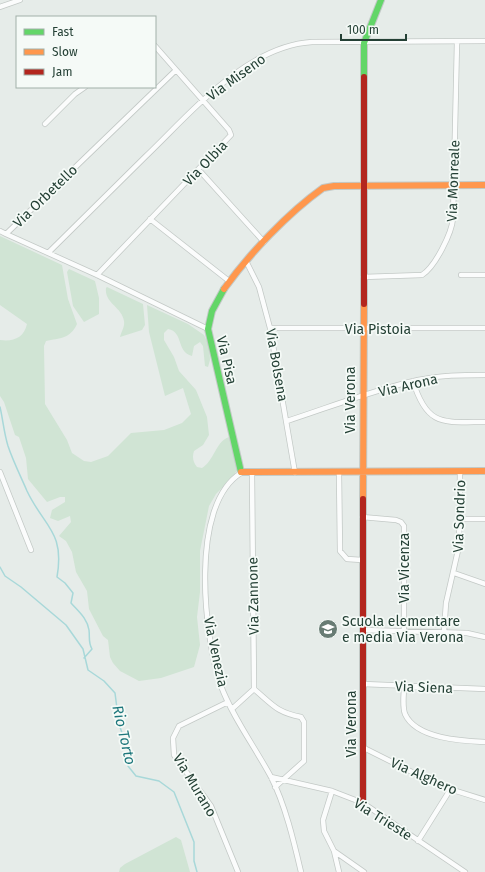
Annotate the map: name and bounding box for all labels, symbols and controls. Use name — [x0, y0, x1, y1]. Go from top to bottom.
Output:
legend — [16, 16, 156, 88]
scale bar — [341, 16, 406, 42]
text: 100 m — [347, 23, 379, 37]
text: Fast — [52, 25, 74, 39]
text: Slow — [52, 45, 78, 59]
street label: Via Miseno — [204, 50, 269, 104]
text: Jam — [52, 65, 72, 79]
street label: Via Olbia — [180, 137, 231, 190]
street label: Via Monreale — [444, 140, 463, 222]
street label: Via Orbetello — [10, 161, 81, 231]
street label: Via Pistoia — [345, 321, 411, 338]
street label: Via Bolsena — [262, 327, 291, 403]
street label: Via Pisa — [213, 334, 240, 386]
street label: Via Verona — [342, 366, 359, 434]
street label: Via Arona — [377, 370, 439, 401]
street label: Via Sondrio — [450, 479, 469, 553]
street label: Via Vicenza — [396, 533, 413, 603]
street label: Via Zannone — [244, 557, 263, 635]
place label: Scuola elementare e media Via Verona — [342, 613, 464, 646]
street label: Via Venezia — [200, 615, 231, 689]
school or university icon: Scuola elementare e media Via Verona — [317, 618, 339, 640]
street label: Via Siena — [395, 678, 453, 697]
street label: Via Verona — [343, 690, 360, 758]
water label: Rio Torto — [108, 703, 140, 767]
street label: Via Murano — [169, 750, 220, 820]
street label: Via Alghero — [388, 754, 460, 799]
street label: Via Trieste — [350, 795, 415, 844]

